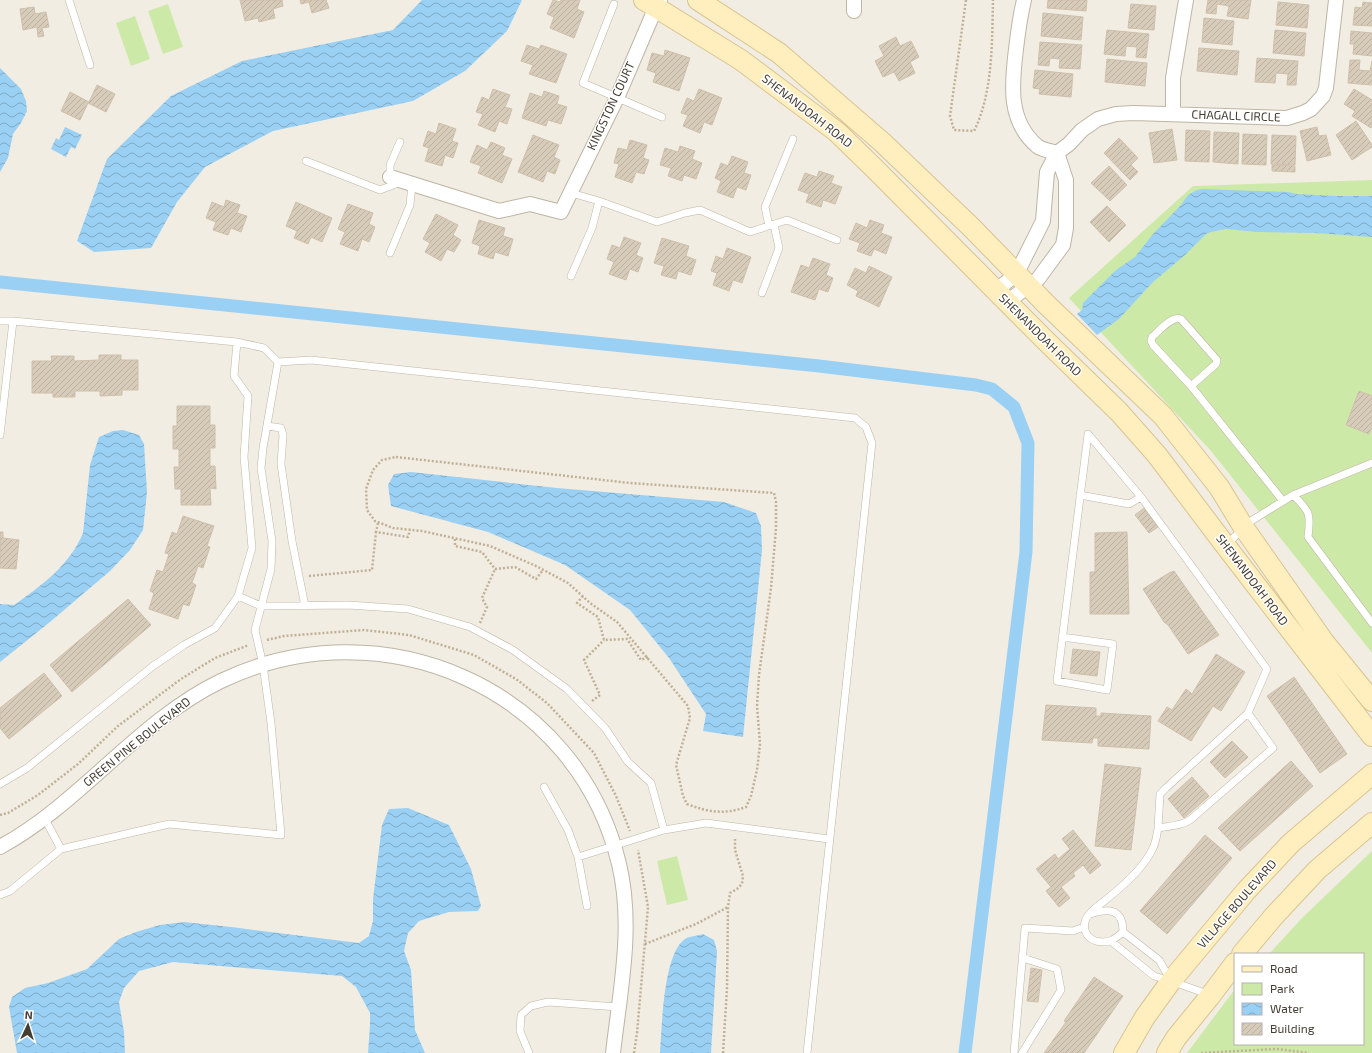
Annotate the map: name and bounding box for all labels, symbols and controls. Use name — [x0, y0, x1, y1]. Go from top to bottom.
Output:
street label: KINGSTON COURT — [583, 59, 637, 152]
street label: SHENANDOAH ROAD — [760, 71, 856, 150]
street label: CHAGALL CIRCLE — [1191, 106, 1281, 124]
street label: SHENANDOAH ROAD — [997, 290, 1085, 378]
street label: SHENANDOAH ROAD — [1214, 531, 1292, 628]
street label: GREEN PINE BOULEVARD — [80, 694, 193, 789]
street label: VILLAGE BOULEVARD — [1194, 856, 1279, 951]
legend — [1234, 953, 1364, 1045]
text: Road — [1270, 961, 1298, 975]
text: Park — [1270, 981, 1295, 995]
text: Water — [1270, 1001, 1304, 1015]
north arrow — [8, 1005, 48, 1045]
text: N — [24, 1008, 33, 1021]
text: Building — [1270, 1021, 1315, 1035]

